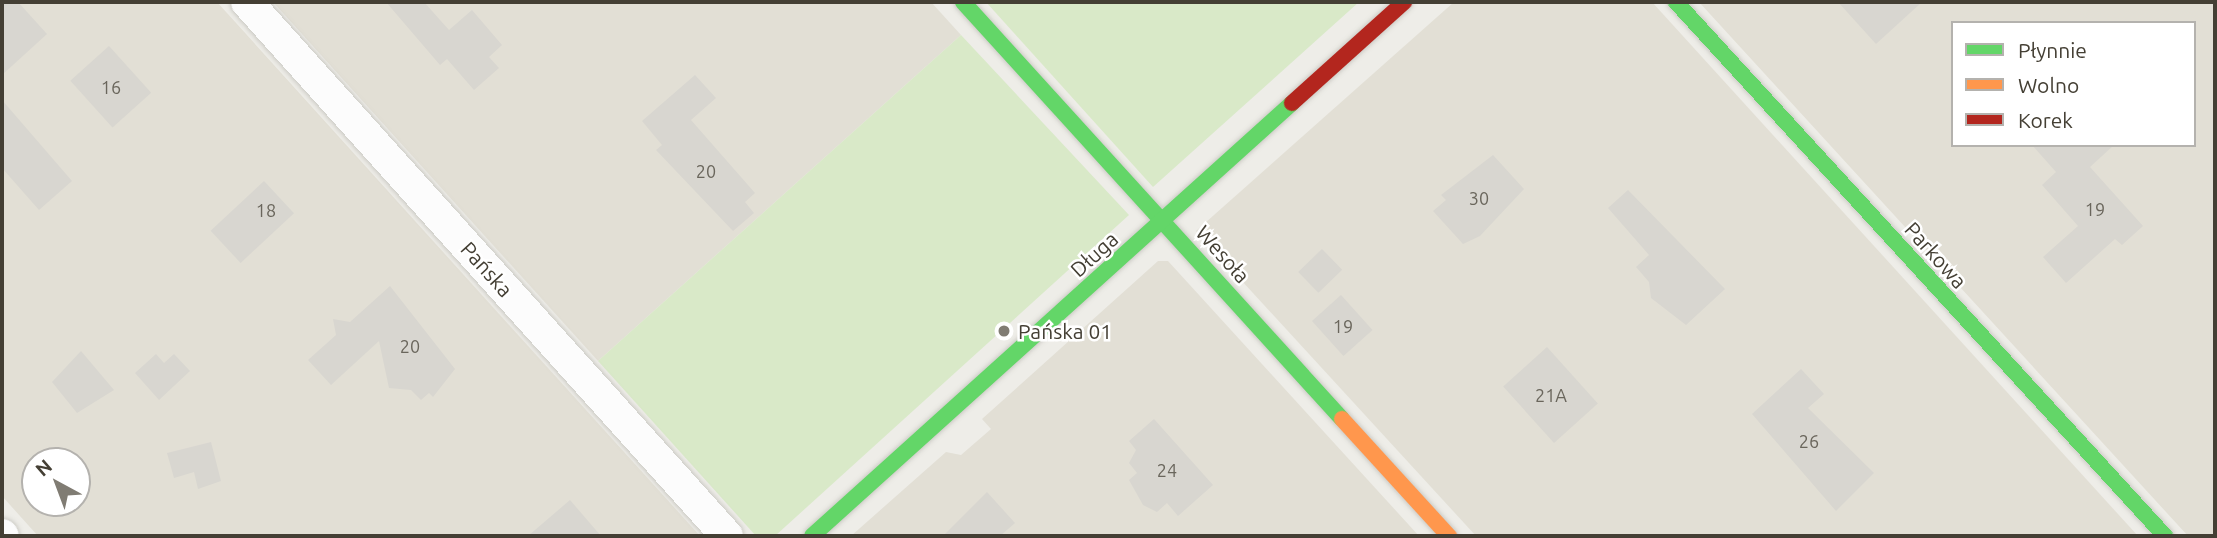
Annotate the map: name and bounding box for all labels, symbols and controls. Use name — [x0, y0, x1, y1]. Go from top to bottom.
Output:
legend — [1951, 21, 2196, 147]
text: Płynnie — [2018, 38, 2087, 62]
text: Wolno — [2018, 73, 2079, 97]
house number: 16 — [101, 76, 121, 98]
text: Korek — [2018, 108, 2073, 132]
house number: 20 — [696, 160, 716, 182]
house number: 30 — [1469, 187, 1489, 209]
house number: 19 — [2085, 198, 2105, 220]
house number: 18 — [256, 199, 276, 221]
street label: Parkowa — [1900, 217, 1972, 293]
street label: Wesoła — [1191, 220, 1255, 288]
street label: Długa — [1065, 226, 1123, 282]
street label: Pańska — [456, 236, 518, 302]
house number: 19 — [1333, 315, 1353, 337]
place label: Pańska 01 — [1018, 318, 1112, 344]
marker: Pańska 01 — [996, 323, 1012, 339]
house number: 20 — [400, 335, 420, 357]
house number: 21A — [1535, 384, 1567, 406]
house number: 26 — [1799, 430, 1819, 452]
north arrow — [21, 447, 91, 517]
text: N — [31, 455, 56, 481]
house number: 24 — [1157, 459, 1177, 481]

